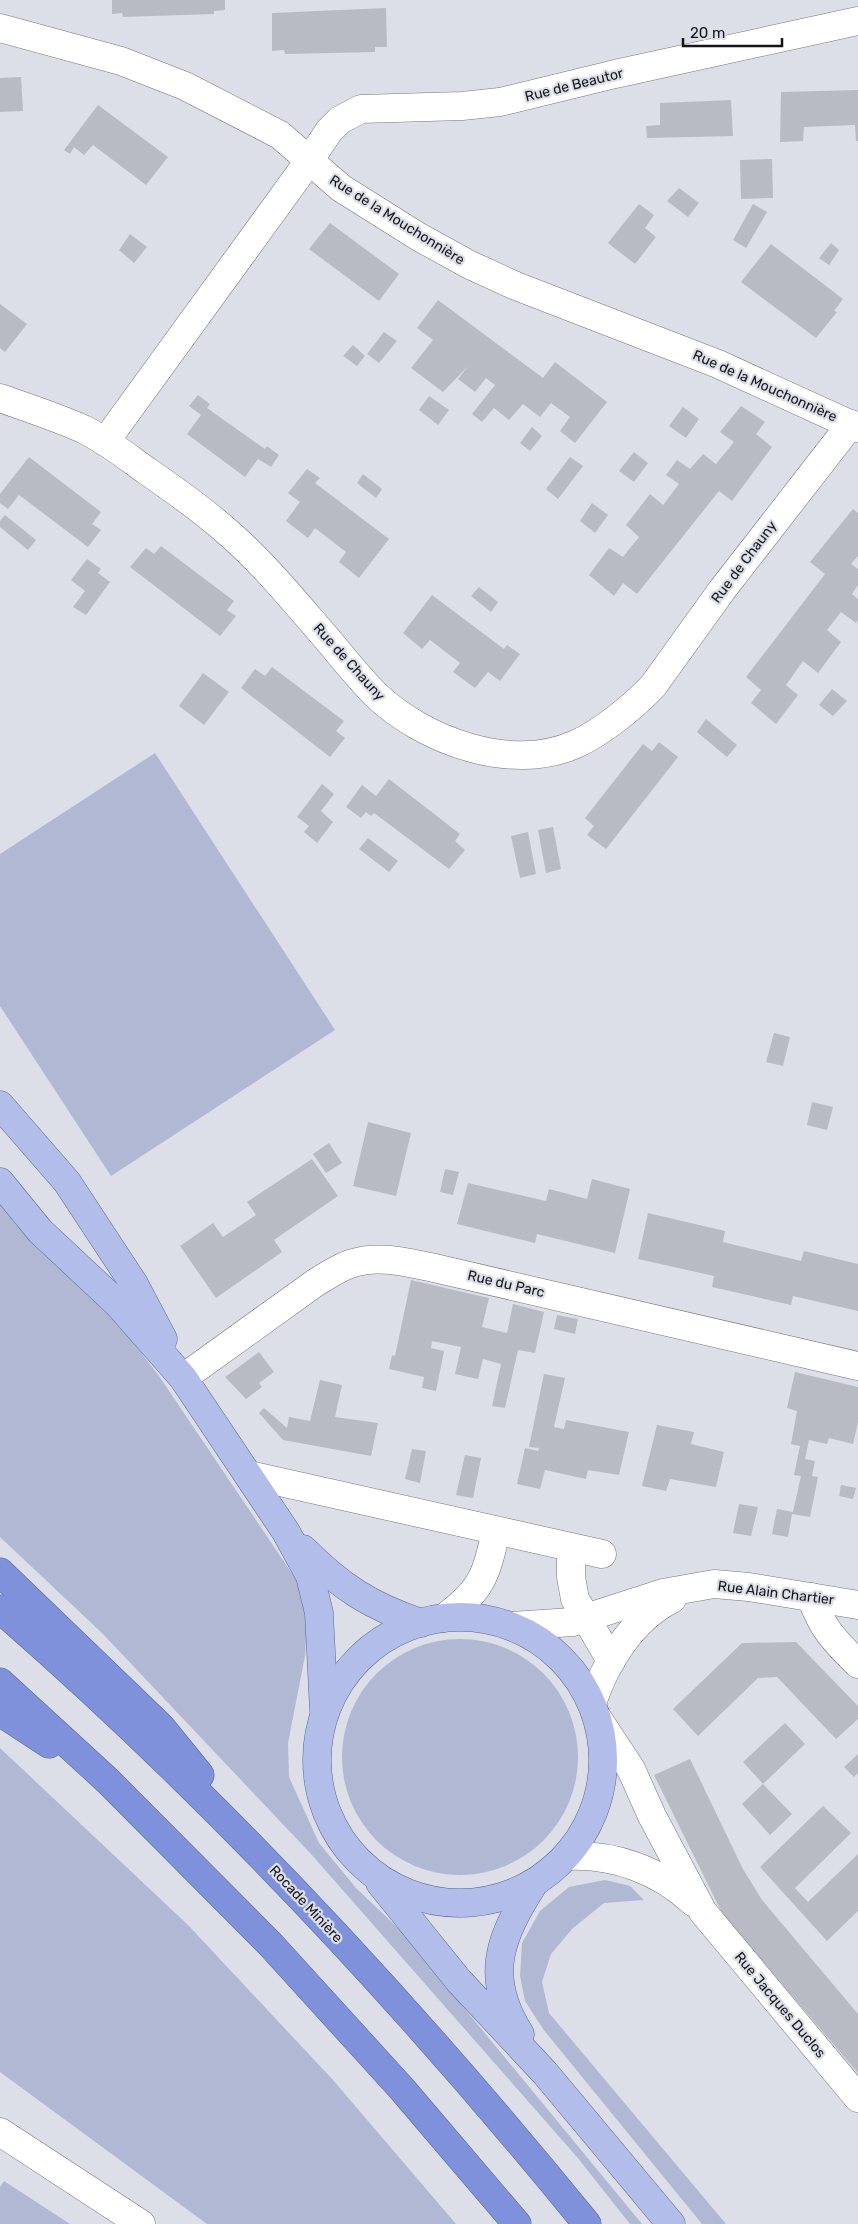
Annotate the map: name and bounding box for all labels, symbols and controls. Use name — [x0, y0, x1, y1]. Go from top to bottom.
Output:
scale bar — [683, 15, 782, 47]
text: 20 m — [690, 24, 725, 42]
street label: Rue de Beautor — [523, 64, 626, 105]
street label: Rue de la Mouchonnière — [326, 171, 468, 269]
street label: Rue de la Mouchonnière — [690, 346, 840, 426]
street label: Rue de Chauny — [708, 517, 781, 606]
street label: Rue de Chauny — [310, 620, 388, 704]
street label: Rue du Parc — [466, 1267, 546, 1301]
street label: Rue Alain Chartier — [717, 1577, 836, 1609]
street label: Rocade Minière — [266, 1862, 346, 1946]
street label: Rue Jacques Duclos — [731, 1949, 829, 2061]

